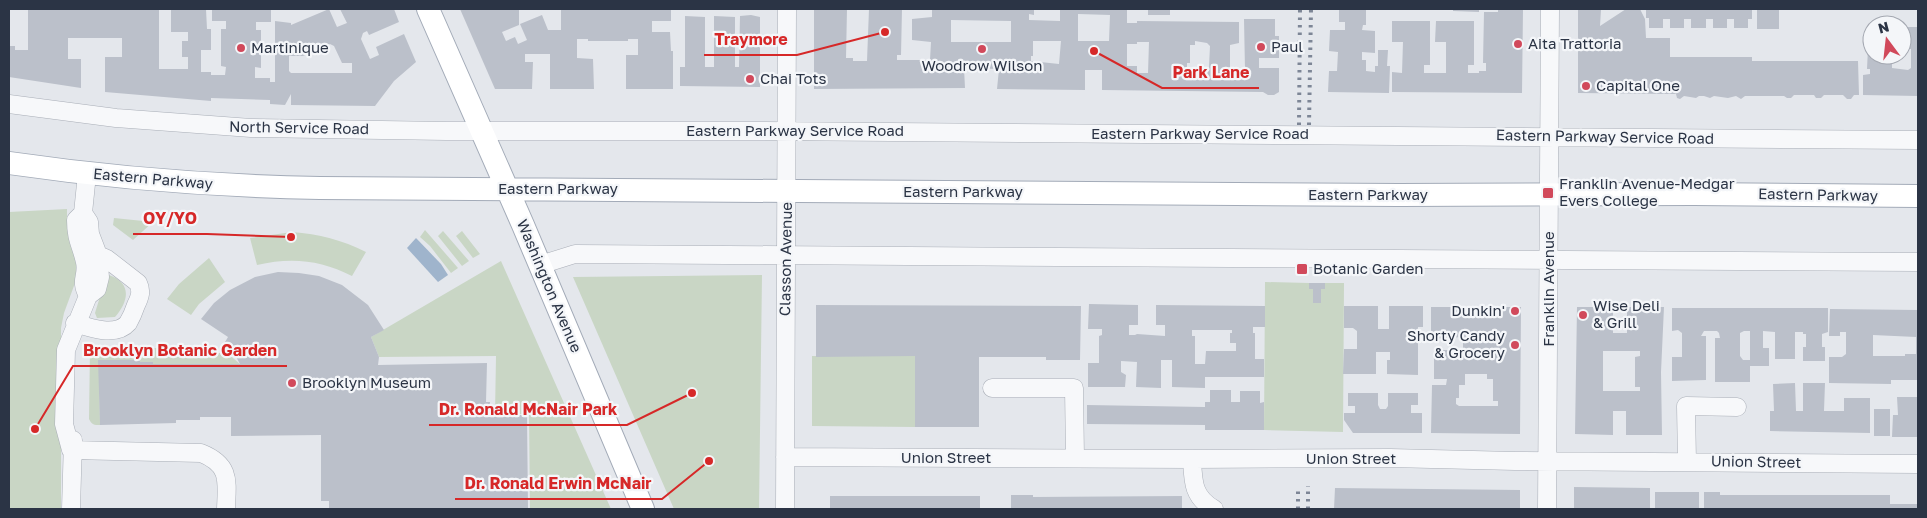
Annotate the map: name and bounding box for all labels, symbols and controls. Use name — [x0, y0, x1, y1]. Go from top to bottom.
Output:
north arrow — [1862, 15, 1912, 65]
text: N — [1876, 17, 1891, 37]
callout: Traymore — [704, 24, 797, 55]
text: Traymore — [714, 29, 788, 49]
place label: Aita Trattoria — [1528, 34, 1621, 52]
place label: Paul — [1271, 37, 1303, 55]
place label: Martinique — [251, 38, 329, 56]
marker: Aita Trattoria — [1512, 38, 1524, 50]
marker: Paul — [1255, 41, 1267, 53]
marker: Martinique — [235, 42, 247, 54]
marker: Woodrow Wilson — [976, 43, 988, 55]
place label: Woodrow Wilson — [922, 56, 1042, 74]
callout: Park Lane — [1162, 57, 1259, 88]
text: Park Lane — [1173, 62, 1249, 82]
place label: Chai Tots — [760, 69, 827, 87]
marker: Chai Tots — [744, 73, 756, 85]
place label: Capital One — [1596, 76, 1680, 94]
marker: Capital One — [1580, 80, 1592, 92]
street label: North Service Road — [229, 117, 369, 137]
street label: Eastern Parkway Service Road — [686, 121, 904, 139]
street label: Eastern Parkway Service Road — [1091, 124, 1309, 142]
street label: Eastern Parkway Service Road — [1496, 125, 1714, 147]
street label: Eastern Parkway — [93, 164, 214, 192]
place label: Franklin Avenue-Medgar Evers College — [1559, 174, 1735, 209]
street label: Eastern Parkway — [498, 179, 619, 197]
street label: Eastern Parkway — [903, 182, 1024, 200]
street label: Eastern Parkway — [1758, 184, 1879, 204]
street label: Eastern Parkway — [1308, 185, 1429, 203]
marker: Franklin Avenue-Medgar Evers College — [1541, 186, 1555, 200]
street label: Classon Avenue — [775, 201, 795, 316]
callout: OY/YO — [133, 203, 207, 234]
text: OY/YO — [143, 208, 197, 228]
street label: Washington Avenue — [514, 216, 586, 355]
street label: Franklin Avenue — [1539, 231, 1557, 347]
place label: Botanic Garden — [1313, 259, 1424, 277]
marker: Botanic Garden — [1295, 262, 1309, 276]
place label: Wise Deli & Grill — [1593, 296, 1660, 331]
place label: Dunkin' — [1451, 301, 1505, 319]
marker: Dunkin' — [1509, 305, 1521, 317]
marker: Wise Deli & Grill — [1577, 309, 1589, 321]
place label: Shorty Candy & Grocery — [1407, 326, 1506, 361]
callout: Brooklyn Botanic Garden — [73, 335, 287, 366]
marker: Shorty Candy & Grocery — [1509, 339, 1521, 351]
text: Brooklyn Botanic Garden — [83, 340, 277, 360]
place label: Brooklyn Museum — [302, 373, 431, 391]
marker: Brooklyn Museum — [286, 377, 298, 389]
callout: Dr. Ronald McNair Park — [429, 394, 627, 425]
text: Dr. Ronald McNair Park — [439, 399, 618, 419]
street label: Union Street — [901, 448, 991, 466]
street label: Union Street — [1306, 449, 1396, 467]
street label: Union Street — [1711, 451, 1801, 471]
callout: Dr. Ronald Erwin McNair — [455, 468, 662, 499]
text: Dr. Ronald Erwin McNair — [464, 473, 652, 493]

